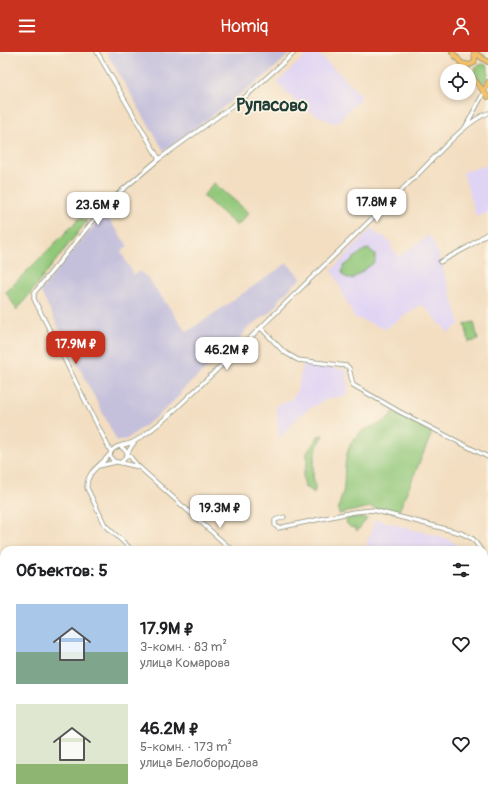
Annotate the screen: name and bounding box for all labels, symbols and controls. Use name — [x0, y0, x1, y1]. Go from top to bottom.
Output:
icon: menu — [16, 15, 38, 37]
text: Homiq — [220, 15, 268, 38]
icon: person — [450, 15, 472, 37]
map controls — [440, 64, 476, 100]
button: locate — [440, 64, 476, 100]
district label: Рупасово — [236, 94, 308, 117]
pin: 17.8M ₽ — [340, 189, 414, 223]
pin: 23.6M ₽ — [61, 192, 135, 226]
text: 17.8M ₽ — [356, 194, 398, 210]
text: 23.6M ₽ — [76, 197, 120, 213]
pin: 17.9M ₽ — [39, 331, 113, 365]
text: 17.9M ₽ — [55, 336, 97, 352]
pin: 46.2M ₽ — [190, 337, 264, 371]
text: 46.2M ₽ — [204, 342, 250, 358]
pin: 19.3M ₽ — [183, 495, 257, 529]
text: 19.3M ₽ — [199, 500, 241, 516]
icon: filters — [450, 559, 472, 581]
text: Объектов: 5 — [16, 560, 108, 581]
text: 17.9M ₽ — [140, 618, 194, 639]
icon: home — [48, 620, 96, 668]
icon: heart — [450, 633, 472, 655]
text: 3-комн. · 83 m² — [140, 639, 227, 655]
text: улица Комарова — [140, 655, 230, 671]
text: 46.2M ₽ — [140, 718, 199, 739]
icon: home — [48, 720, 96, 768]
icon: heart — [450, 733, 472, 755]
text: 5-комн. · 173 m² — [140, 739, 232, 755]
text: улица Белобородова — [140, 755, 258, 771]

